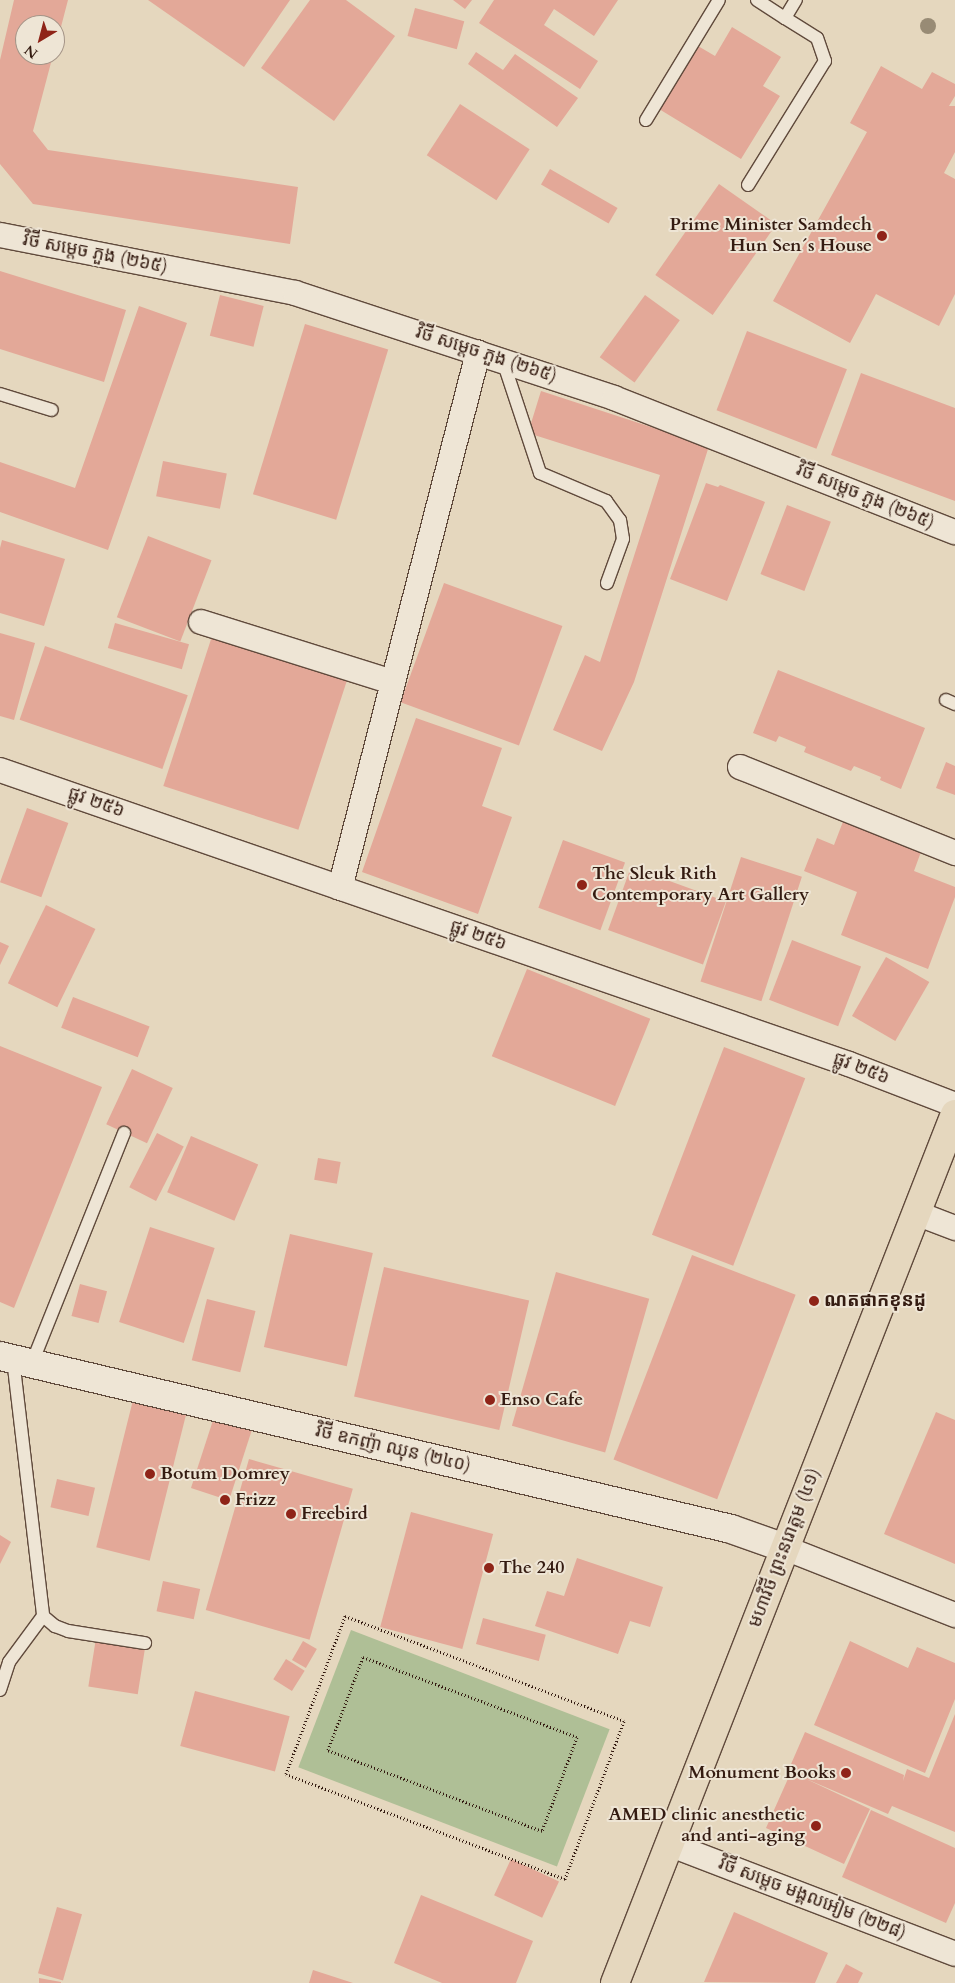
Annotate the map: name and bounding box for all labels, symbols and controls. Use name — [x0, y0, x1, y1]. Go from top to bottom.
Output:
north arrow — [15, 15, 65, 65]
text: N — [21, 40, 42, 63]
place label: Prime Minister Samdech Hun Sen´s House — [669, 215, 872, 258]
street label: វិថី សម្តេច ភួង (២៦៥) — [21, 229, 169, 279]
marker: Prime Minister Samdech Hun Sen´s House — [876, 230, 888, 242]
street label: វិថី សម្តេច ភួង (២៦៥) — [413, 322, 559, 388]
street label: វិថី សម្តេច ភួង (២៦៥) — [793, 459, 937, 535]
street label: ផ្លូវ ២៥៦ — [65, 783, 127, 823]
place label: The Sleuk Rith Contemporary Art Gallery — [592, 864, 809, 906]
marker: The Sleuk Rith Contemporary Art Gallery — [576, 879, 588, 891]
street label: ផ្លូវ ២៥៦ — [447, 916, 509, 956]
street label: ផ្លូវ ២៥៦ — [830, 1048, 892, 1090]
place label: ណតផាកខុនដូ — [824, 1290, 926, 1312]
marker: ណតផាកខុនដូ — [808, 1295, 820, 1307]
place label: Enso Cafe — [500, 1389, 583, 1411]
marker: Enso Cafe — [484, 1394, 496, 1406]
street label: វិថី ឧកញ៉ា ឈុន (២៤០) — [313, 1421, 473, 1477]
place label: Botum Domrey — [160, 1463, 290, 1485]
street label: មហាវិថី ព្រះនរោត្តម (៤១) — [745, 1465, 825, 1631]
marker: Botum Domrey — [144, 1468, 156, 1480]
place label: Frizz — [235, 1489, 276, 1511]
marker: Frizz — [219, 1494, 231, 1506]
place label: Freebird — [301, 1503, 368, 1525]
marker: Freebird — [285, 1508, 297, 1520]
place label: The 240 — [499, 1557, 564, 1579]
marker: The 240 — [483, 1562, 495, 1574]
place label: Monument Books — [688, 1762, 836, 1784]
marker: Monument Books — [840, 1767, 852, 1779]
place label: AMED clinic anesthetic and anti-aging — [608, 1805, 805, 1848]
marker: AMED clinic anesthetic and anti-aging — [809, 1819, 823, 1833]
street label: វិថី សម្តេច មង្គលអៀម (២២៨) — [715, 1853, 909, 1945]

